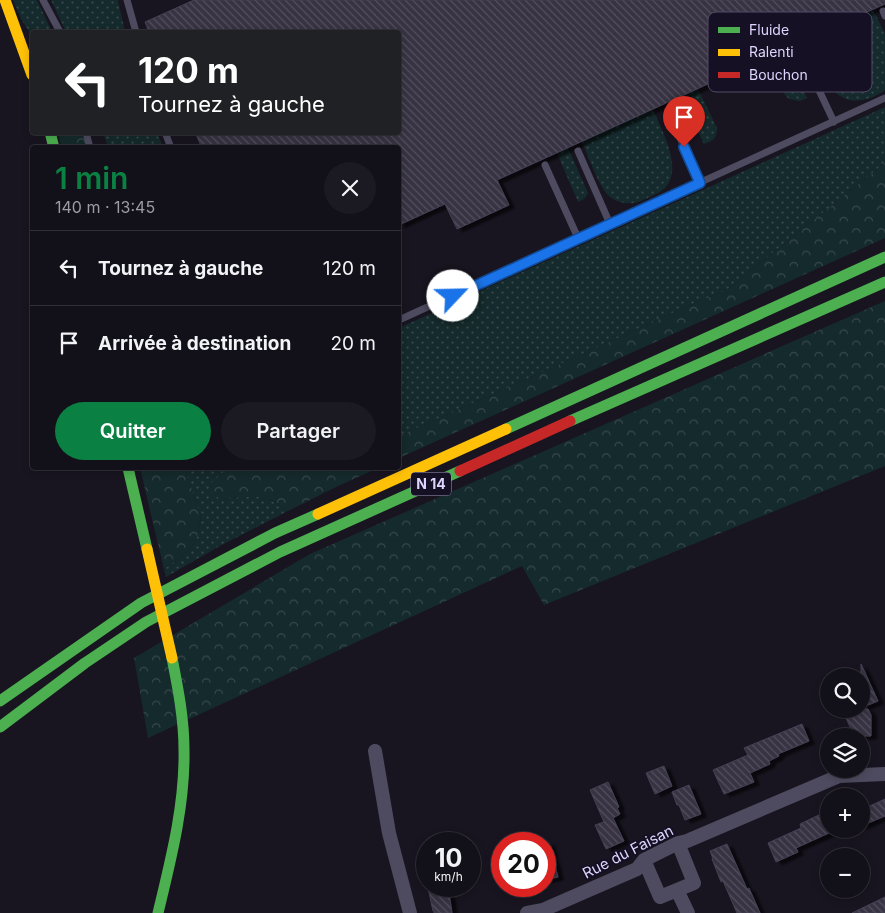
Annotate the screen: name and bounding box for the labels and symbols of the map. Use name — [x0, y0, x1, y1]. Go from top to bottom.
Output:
legend — [708, 12, 872, 92]
text: Fluide — [749, 21, 789, 38]
text: Ralenti — [749, 43, 794, 60]
text: Bouchon — [749, 66, 808, 83]
pin — [663, 96, 705, 147]
position arrow — [426, 269, 478, 321]
road number: N 14 — [411, 472, 451, 496]
street label: Rue du Faisan — [579, 821, 676, 883]
speed limit sign: 20 — [491, 832, 556, 897]

